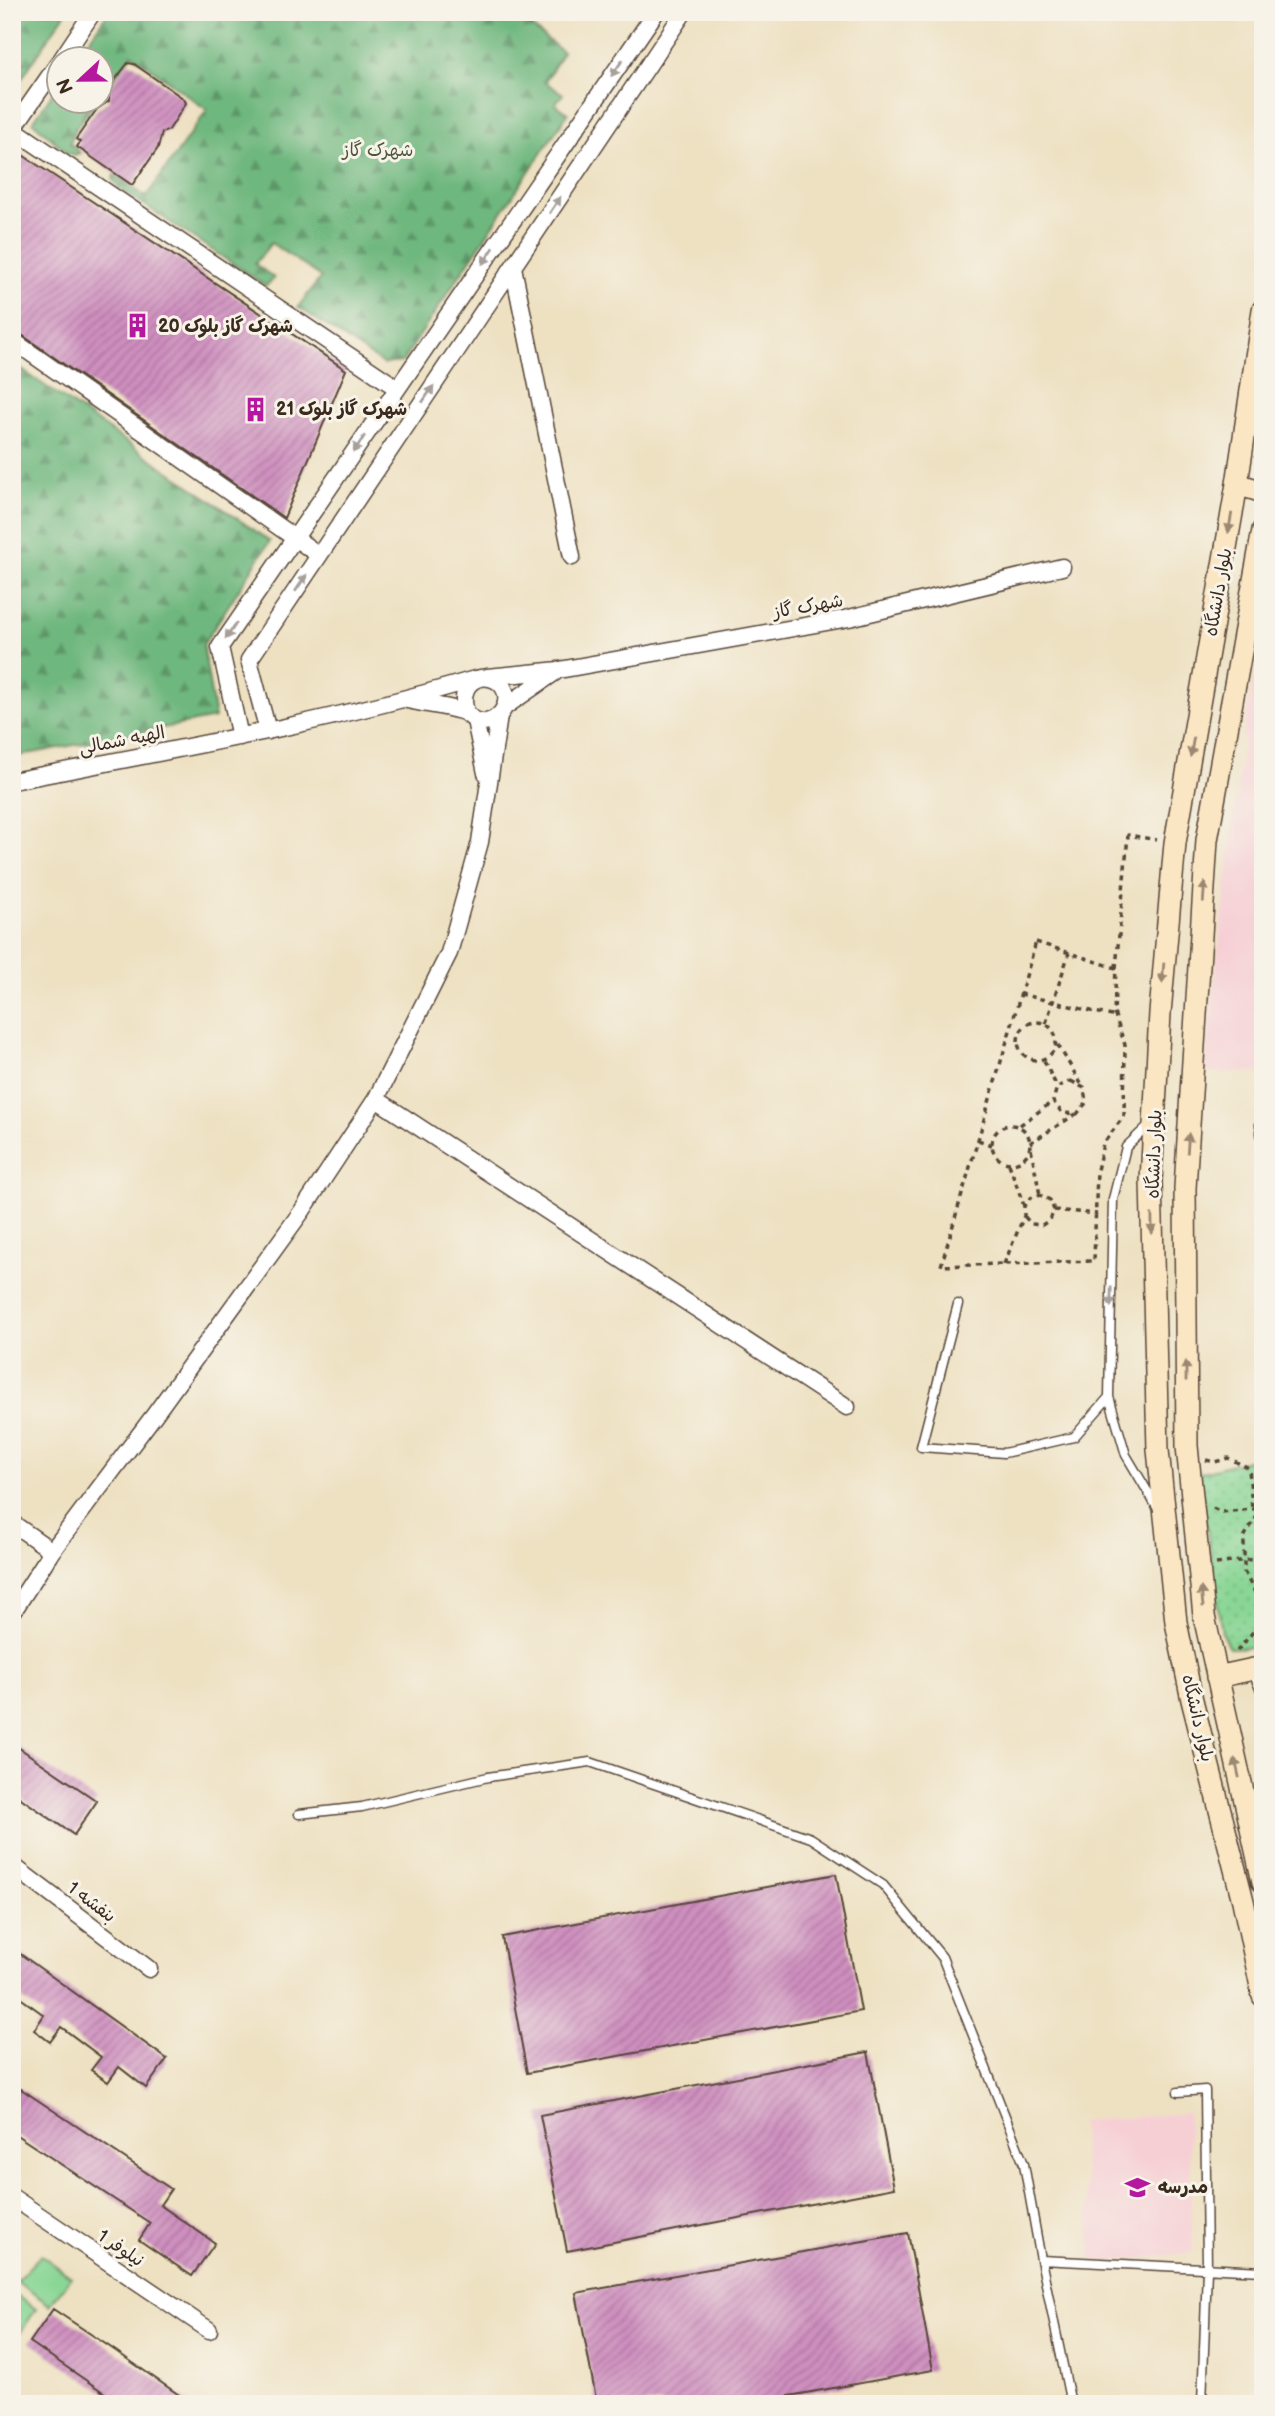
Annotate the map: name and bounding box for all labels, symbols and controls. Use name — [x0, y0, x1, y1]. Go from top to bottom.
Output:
north arrow — [46, 46, 116, 116]
one-way arrow — [611, 59, 624, 78]
text: N — [52, 75, 79, 97]
park label: شهرک گاز — [341, 140, 413, 161]
one-way arrow — [548, 196, 562, 214]
one-way arrow — [481, 247, 495, 265]
building icon: شهرک گاز بلوک 20 — [124, 312, 152, 340]
place label: شهرک گاز بلوک 20 — [158, 315, 293, 338]
one-way arrow — [421, 385, 435, 403]
building icon: شهرک گاز بلوک 21 — [242, 395, 270, 423]
place label: شهرک گاز بلوک 21 — [276, 398, 407, 421]
one-way arrow — [353, 434, 366, 453]
one-way arrow — [1224, 512, 1235, 534]
street label: بلوار دانشگاه — [1200, 546, 1237, 638]
one-way arrow — [294, 574, 308, 592]
street label: شهرک گاز — [769, 590, 845, 623]
one-way arrow — [225, 622, 238, 641]
street label: الهیه شمالی — [77, 722, 167, 759]
one-way arrow — [1186, 736, 1197, 758]
one-way arrow — [1199, 881, 1210, 903]
one-way arrow — [1158, 962, 1169, 984]
street label: بلوار دانشگاه — [1142, 1109, 1167, 1199]
one-way arrow — [1182, 1132, 1193, 1154]
one-way arrow — [1146, 1214, 1158, 1236]
one-way arrow — [1105, 1287, 1117, 1309]
one-way arrow — [1180, 1359, 1192, 1381]
one-way arrow — [1197, 1586, 1208, 1608]
street label: بلوار دانشگاه — [1177, 1672, 1218, 1764]
one-way arrow — [1232, 1757, 1243, 1779]
street label: بنفشه 1 — [64, 1878, 120, 1927]
school or university icon: مدرسه — [1124, 2173, 1152, 2201]
place label: مدرسه — [1158, 2177, 1208, 2198]
street label: نیلوفر 1 — [93, 2225, 148, 2272]

